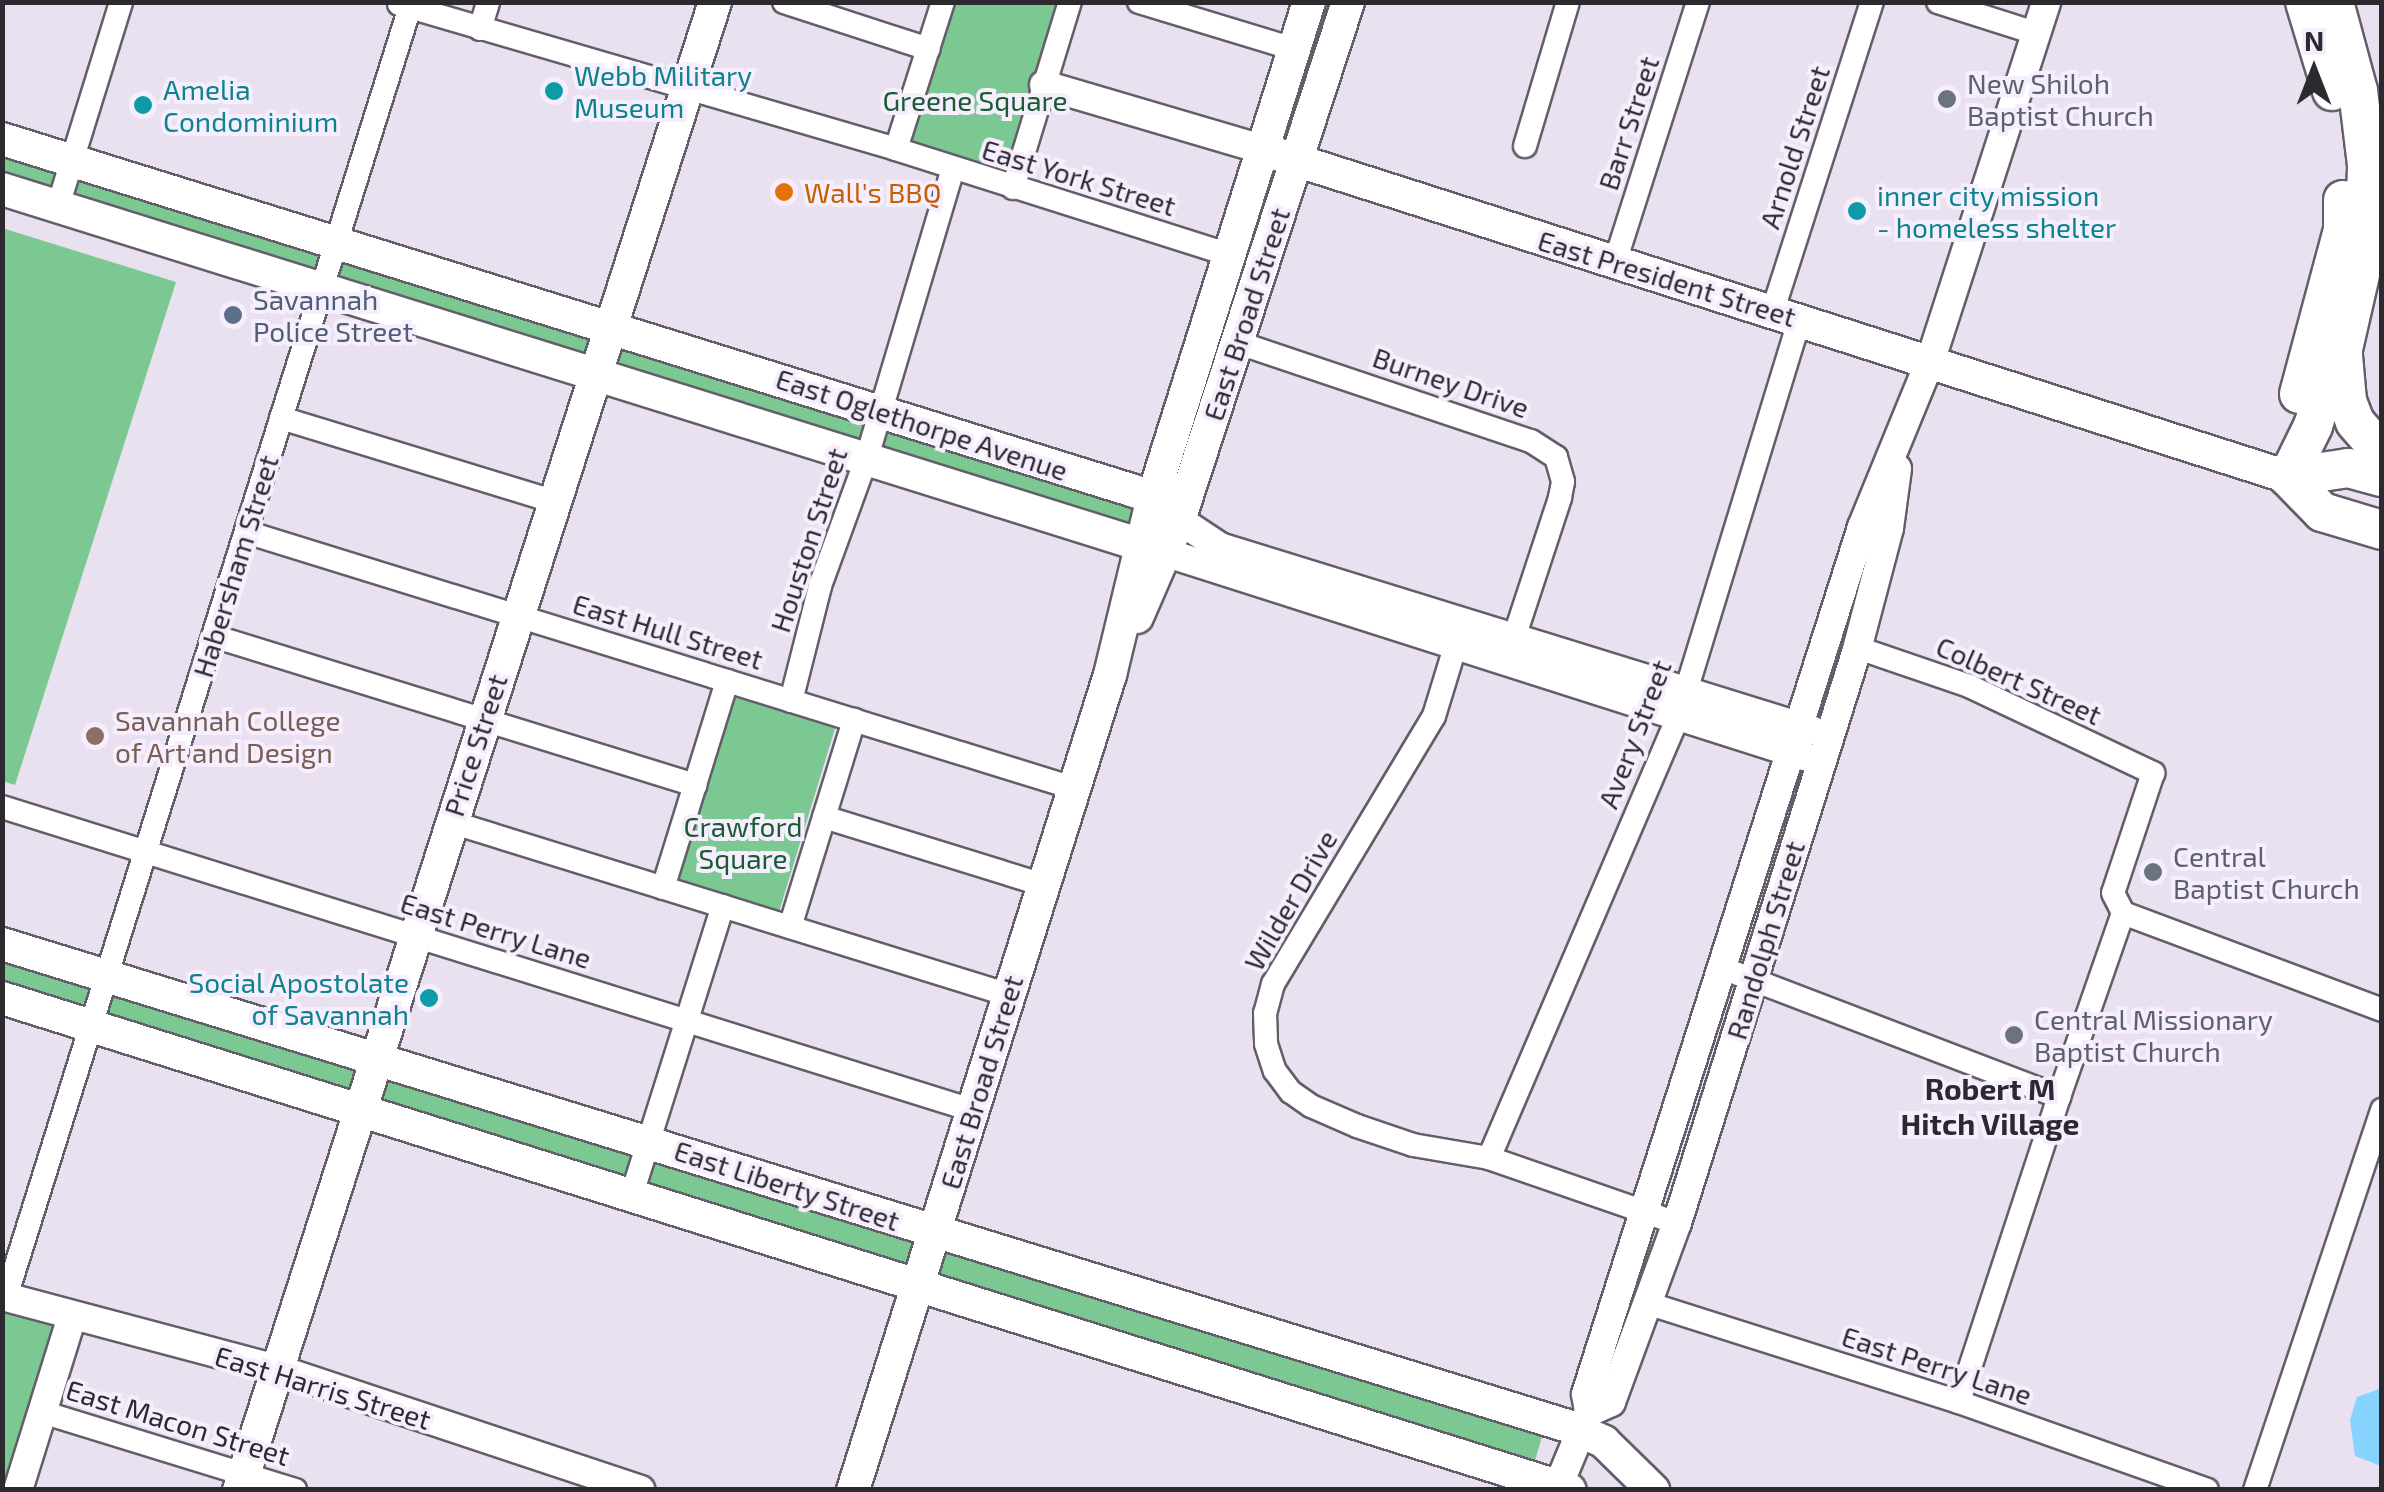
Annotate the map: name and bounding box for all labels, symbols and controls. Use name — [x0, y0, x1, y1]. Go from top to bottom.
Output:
north arrow — [2264, 20, 2364, 120]
text: N — [2304, 23, 2324, 57]
street label: Barr Street — [1591, 52, 1665, 194]
place label: Webb Military Museum — [574, 58, 752, 124]
street label: Arnold Street — [1752, 61, 1836, 233]
place label: New Shiloh Baptist Church — [1967, 66, 2154, 132]
place label: Amelia Condominium — [163, 72, 338, 138]
marker: Webb Military Museum — [543, 80, 565, 102]
park label: Greene Square — [883, 83, 1067, 117]
marker: New Shiloh Baptist Church — [1936, 88, 1958, 110]
marker: Amelia Condominium — [132, 94, 154, 116]
street label: East York Street — [978, 131, 1180, 223]
place label: Wall's BBQ — [804, 175, 941, 209]
place label: inner city mission - homeless shelter — [1877, 178, 2116, 244]
marker: Wall's BBQ — [773, 181, 795, 203]
marker: inner city mission - homeless shelter — [1846, 200, 1868, 222]
street label: East Broad Street — [1196, 203, 1296, 425]
street label: East President Street — [1534, 223, 1800, 333]
place label: Savannah Police Street — [253, 282, 413, 348]
marker: Savannah Police Street — [222, 304, 244, 326]
street label: Burney Drive — [1368, 340, 1534, 424]
street label: East Oglethorpe Avenue — [772, 361, 1072, 487]
street label: Houston Street — [762, 444, 854, 636]
street label: Habersham Street — [185, 451, 285, 681]
street label: East Hull Street — [569, 586, 767, 676]
street label: Colbert Street — [1931, 629, 2107, 731]
street label: Avery Street — [1590, 655, 1678, 813]
street label: Price Street — [436, 670, 514, 820]
place label: Savannah College of Art and Design — [115, 703, 341, 769]
marker: Savannah College of Art and Design — [84, 725, 106, 747]
park label: Crawford Square — [684, 809, 802, 875]
street label: Wilder Drive — [1236, 824, 1344, 976]
street label: Randolph Street — [1719, 837, 1811, 1043]
place label: Central Baptist Church — [2173, 839, 2360, 905]
marker: Central Baptist Church — [2142, 861, 2164, 883]
street label: East Perry Lane — [396, 885, 596, 975]
place label: Social Apostolate of Savannah — [187, 965, 409, 1031]
street label: East Broad Street — [933, 971, 1029, 1193]
marker: Social Apostolate of Savannah — [418, 987, 440, 1009]
place label: Central Missionary Baptist Church — [2034, 1002, 2274, 1068]
marker: Central Missionary Baptist Church — [2003, 1024, 2025, 1046]
district label: Robert M Hitch Village — [1900, 1070, 2080, 1140]
street label: East Liberty Street — [670, 1133, 904, 1237]
street label: East Perry Lane — [1838, 1318, 2036, 1412]
street label: East Harris Street — [211, 1338, 435, 1436]
street label: East Macon Street — [62, 1372, 294, 1472]

